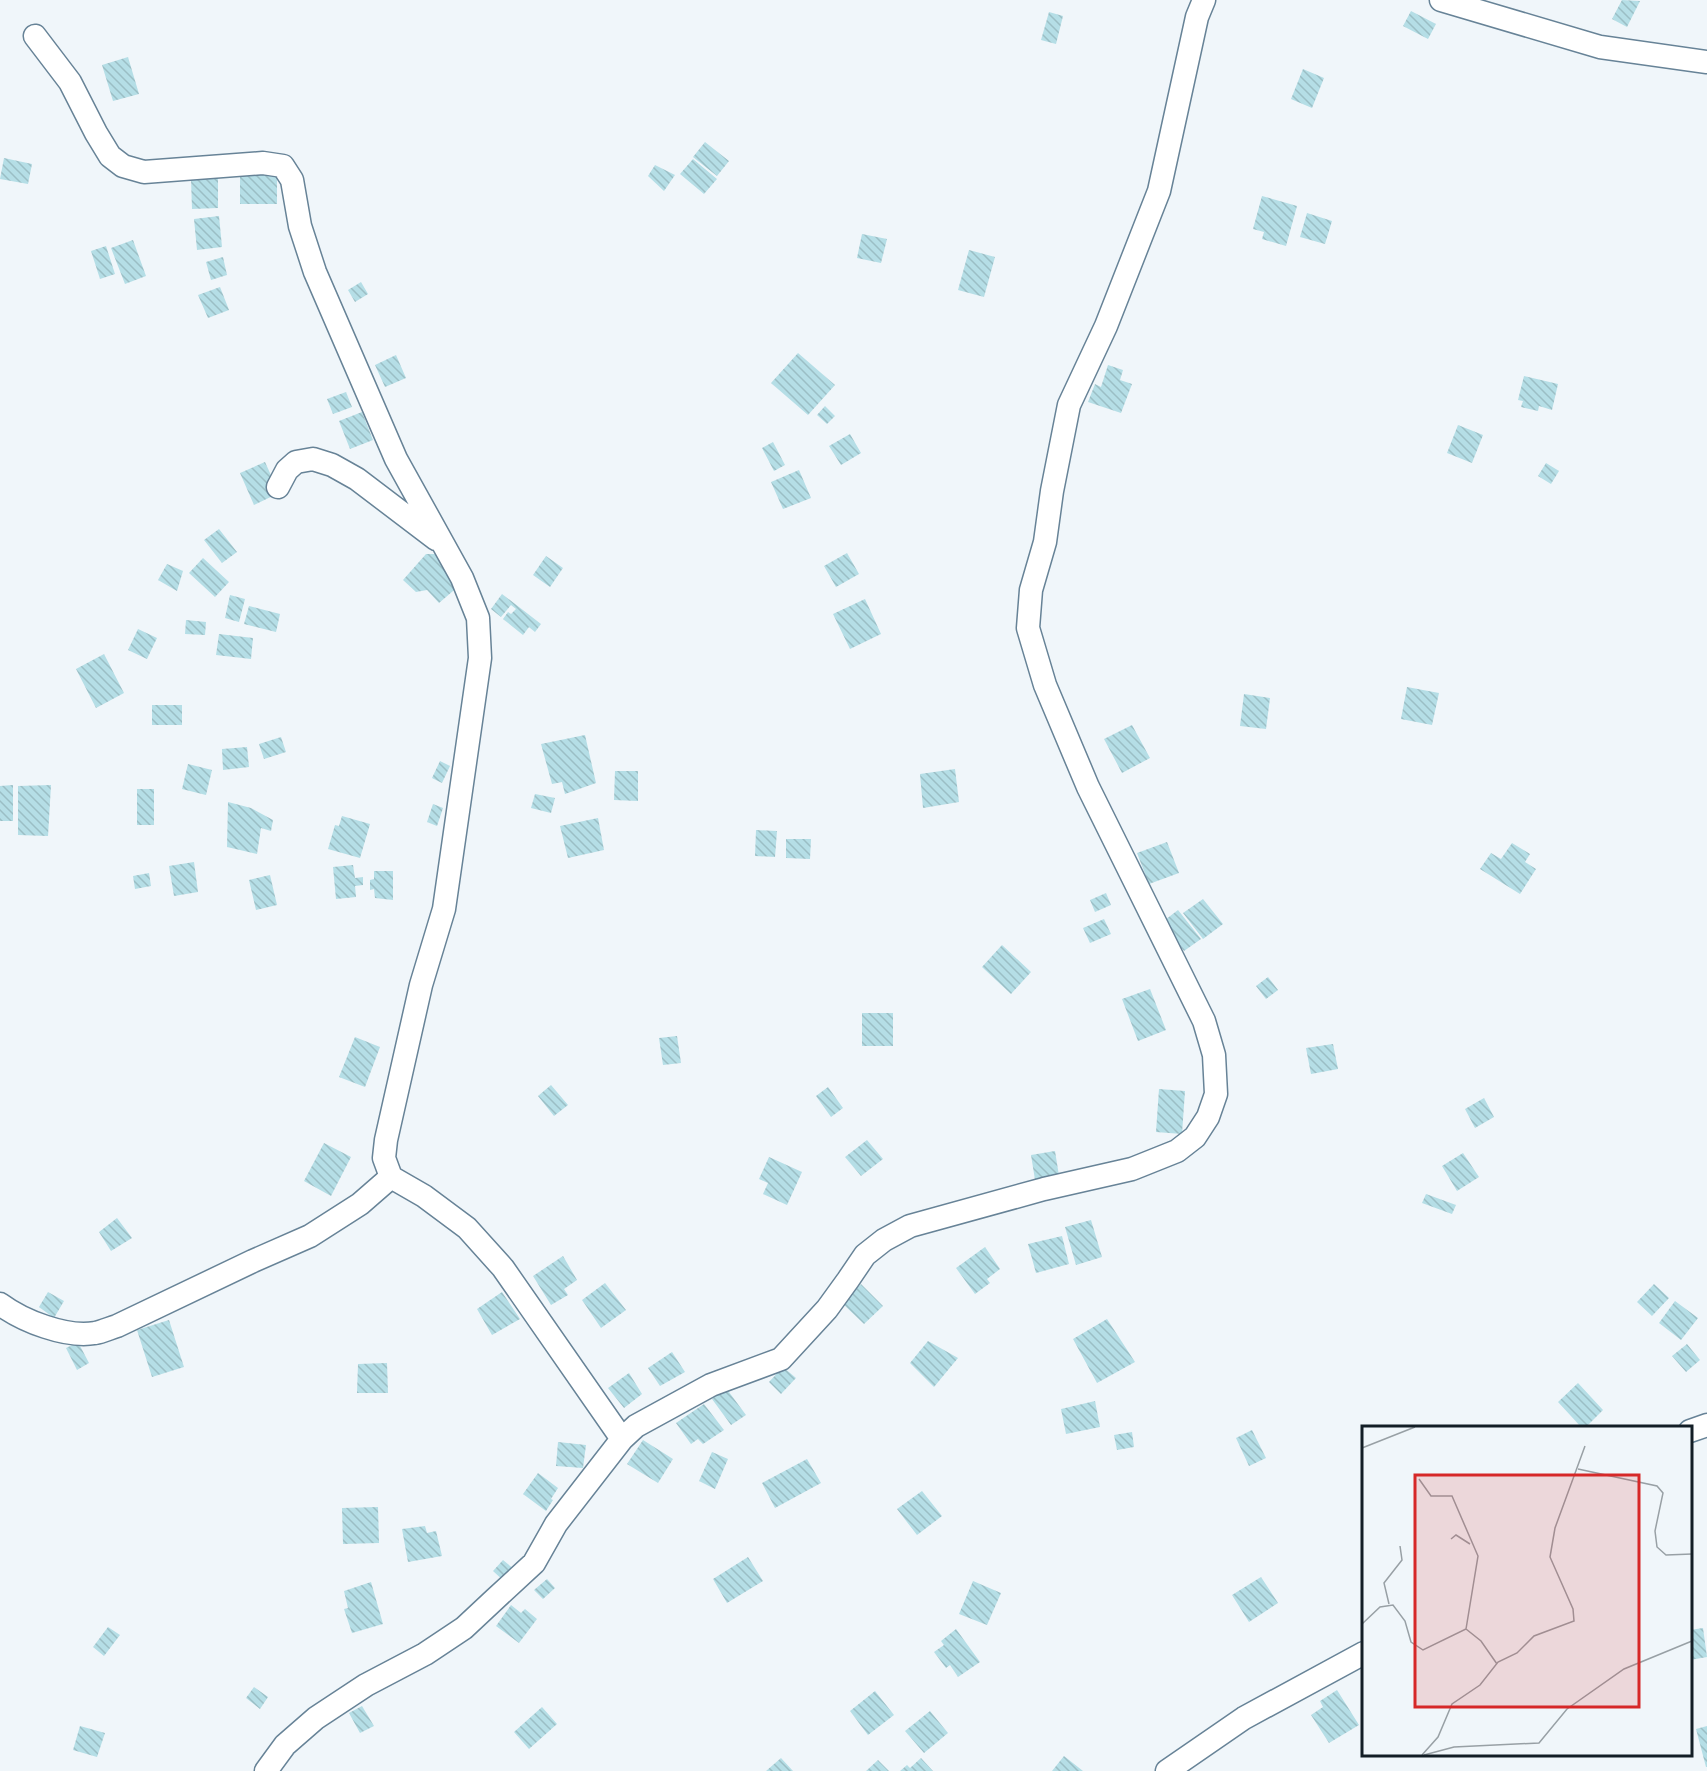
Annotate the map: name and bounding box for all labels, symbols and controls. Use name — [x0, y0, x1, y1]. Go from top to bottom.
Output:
inset map — [1362, 1426, 1692, 1756]

